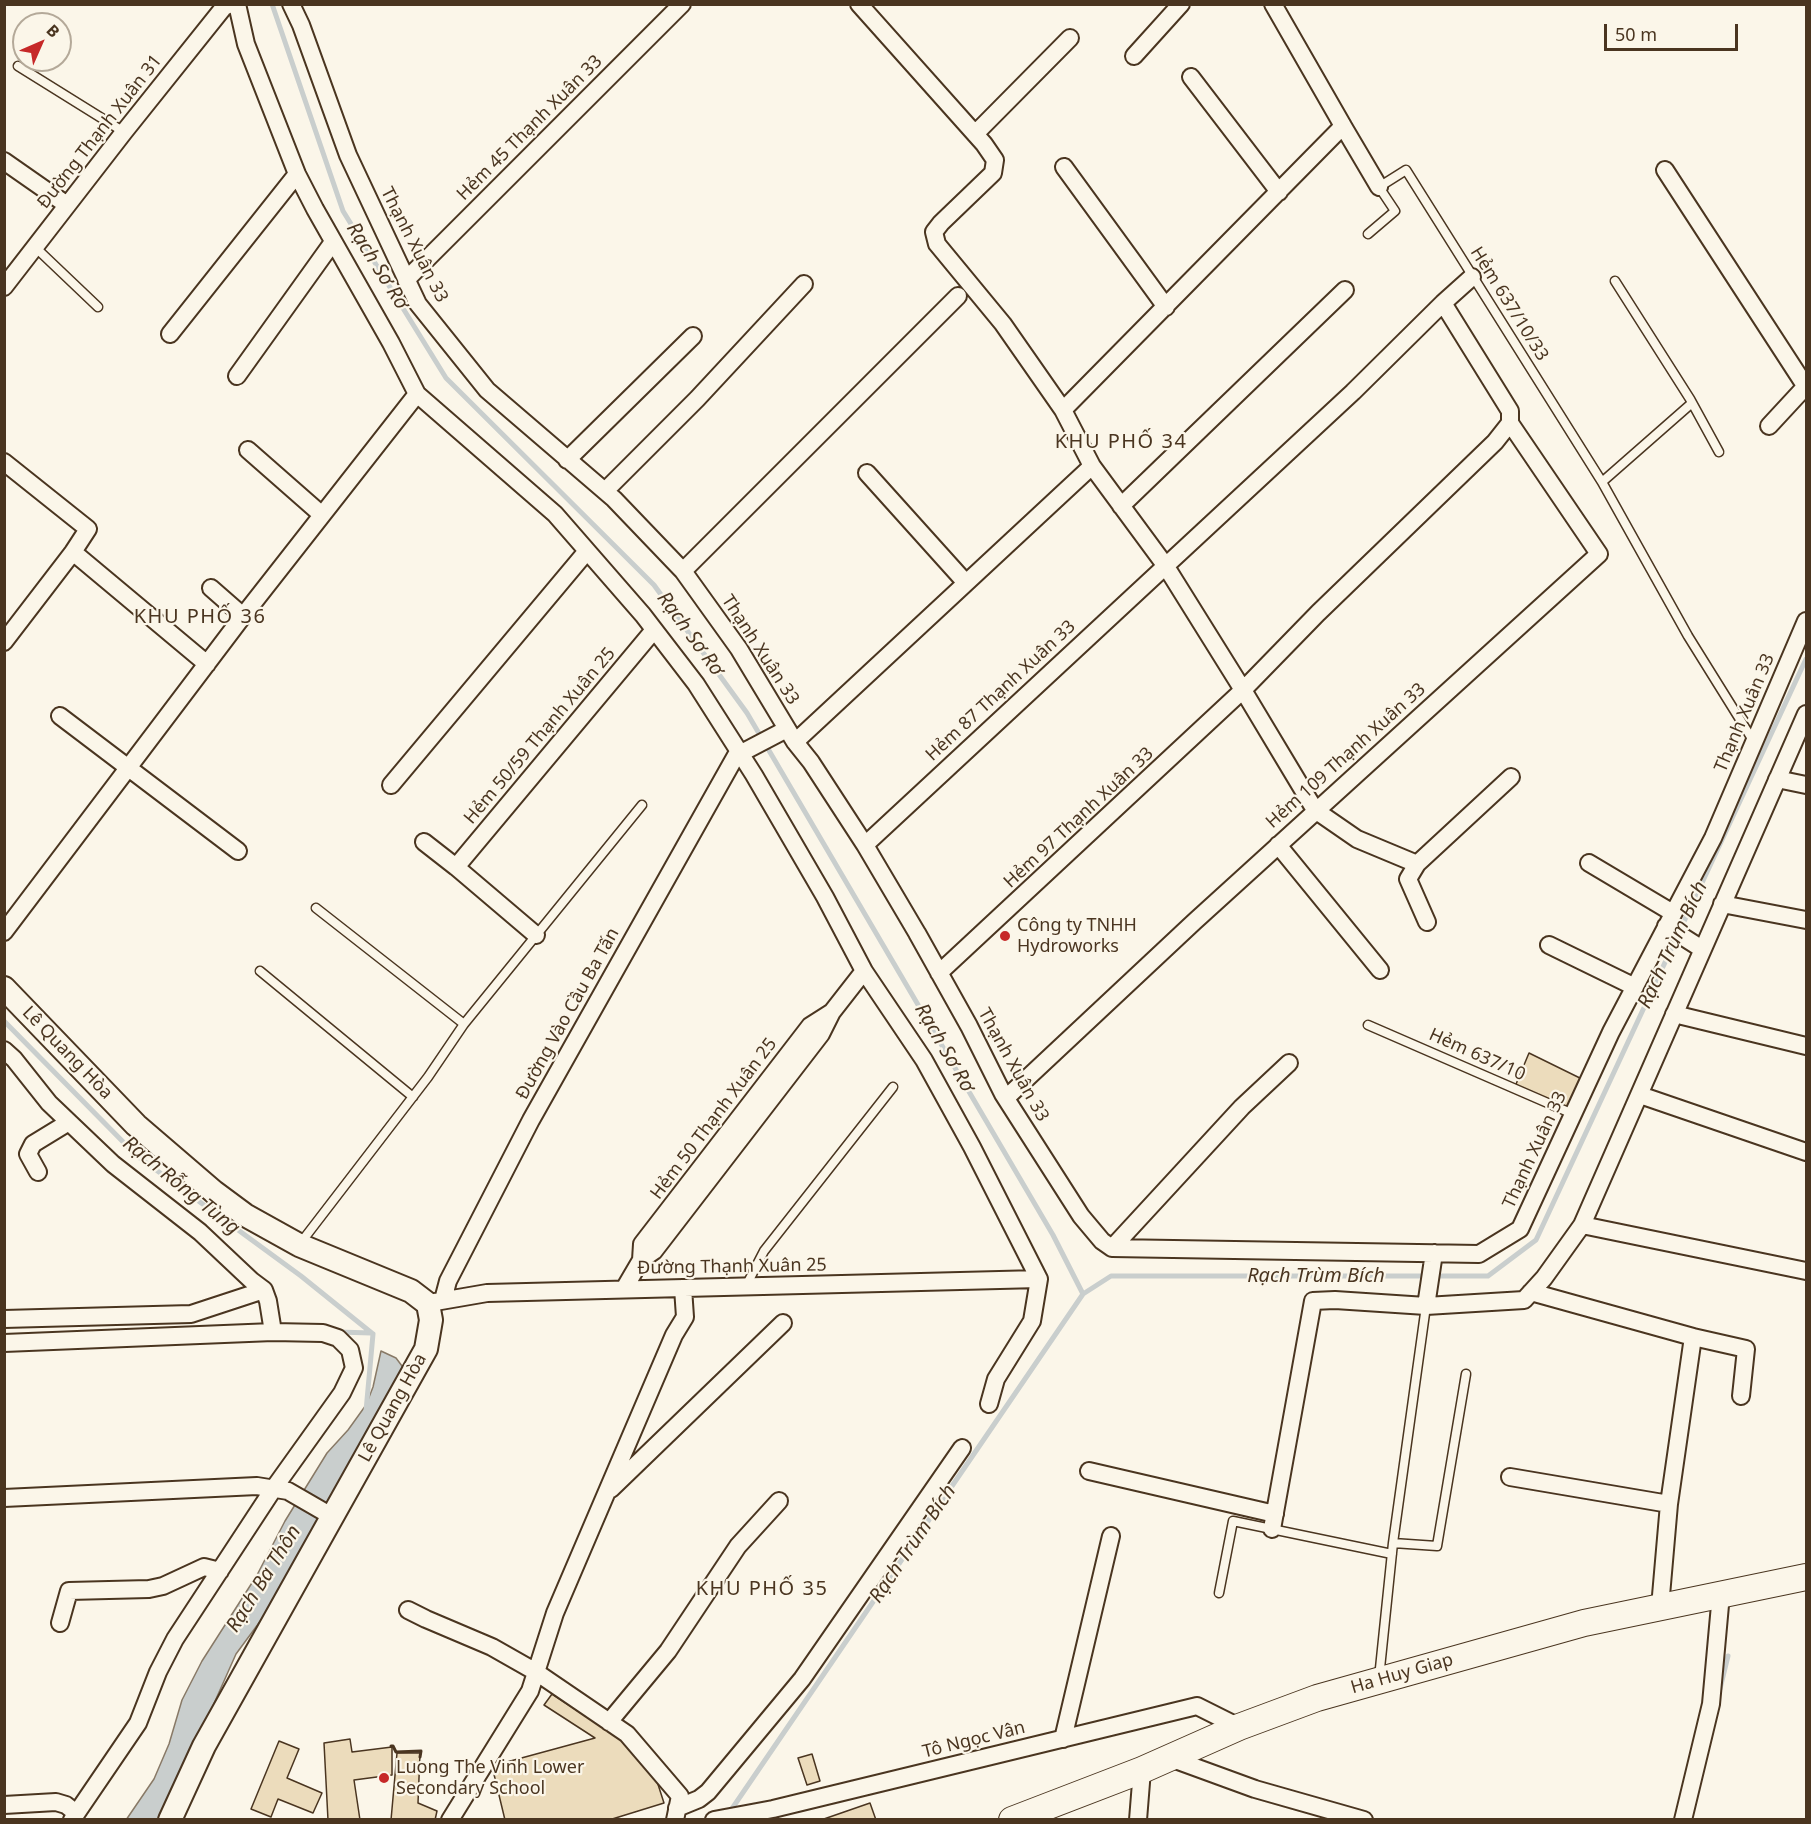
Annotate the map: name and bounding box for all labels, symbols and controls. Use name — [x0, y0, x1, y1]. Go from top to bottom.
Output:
north arrow — [12, 12, 72, 72]
scale bar — [1607, 12, 1740, 50]
text: B — [42, 19, 65, 42]
text: 50 m — [1615, 22, 1657, 46]
street label: Đường Thạnh Xuân 31 — [33, 51, 167, 213]
street label: Hẻm 45 Thạnh Xuân 33 — [453, 51, 607, 205]
street label: Thạnh Xuân 33 — [376, 184, 452, 306]
water label: Rạch Sơ Rơ — [341, 218, 413, 314]
street label: Hẻm 637/10/33 — [1465, 243, 1553, 365]
district label: KHU PHỐ 34 — [1055, 430, 1187, 454]
water label: Rạch Sơ Rơ — [651, 587, 729, 681]
street label: Thạnh Xuân 33 — [717, 591, 803, 709]
district label: KHU PHỐ 36 — [134, 605, 266, 629]
street label: Hẻm 87 Thạnh Xuân 33 — [922, 616, 1080, 766]
street label: Hẻm 50/59 Thạnh Xuân 25 — [460, 643, 620, 829]
street label: Thạnh Xuân 33 — [1710, 651, 1780, 775]
street label: Hẻm 109 Thạnh Xuân 33 — [1262, 679, 1430, 833]
street label: Hẻm 97 Thạnh Xuân 33 — [1000, 743, 1158, 893]
water label: Rạch Trùm Bích — [1633, 878, 1713, 1012]
place label: Công ty TNHH Hydroworks — [1017, 915, 1137, 958]
street label: Đường Vào Cầu Ba Tấn — [512, 924, 624, 1104]
marker: Công ty TNHH Hydroworks — [998, 929, 1012, 943]
water label: Rạch Sơ Rơ — [909, 1000, 979, 1096]
street label: Lê Quang Hòa — [17, 1002, 117, 1104]
street label: Thạnh Xuân 33 — [973, 1005, 1053, 1125]
street label: Hẻm 637/10 — [1425, 1024, 1529, 1086]
street label: Hẻm 50 Thạnh Xuân 25 — [646, 1034, 782, 1204]
street label: Thạnh Xuân 33 — [1499, 1088, 1571, 1212]
water label: Rạch Rỗng Tùng — [118, 1132, 244, 1240]
street label: Đường Thạnh Xuân 25 — [637, 1255, 827, 1279]
water label: Rạch Trùm Bích — [1247, 1264, 1385, 1288]
street label: Lê Quang Hòa — [354, 1350, 432, 1466]
water label: Rạch Trùm Bích — [865, 1480, 961, 1608]
water label: Rạch Ba Thôn — [222, 1521, 306, 1637]
district label: KHU PHỐ 35 — [696, 1577, 828, 1601]
street label: Ha Huy Giap — [1348, 1649, 1456, 1699]
street label: Tô Ngọc Vân — [920, 1717, 1028, 1763]
place label: Luong The Vinh Lower Secondary School — [396, 1757, 584, 1800]
marker: Luong The Vinh Lower Secondary School — [377, 1771, 391, 1785]

